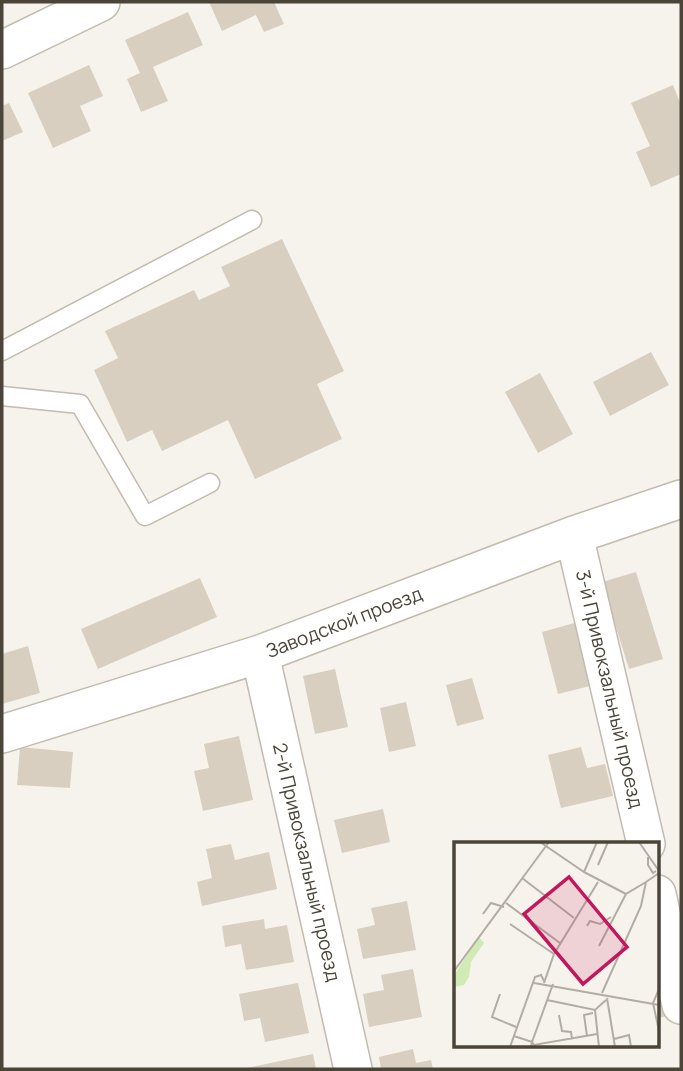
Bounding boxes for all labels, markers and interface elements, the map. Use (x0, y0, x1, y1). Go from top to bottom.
street label: 3-й Привокзальный проезд (570, 567, 650, 811)
street label: Заводской проезд (262, 580, 426, 664)
street label: 2-й Привокзальный проезд (267, 740, 347, 984)
inset map (454, 842, 658, 1046)

